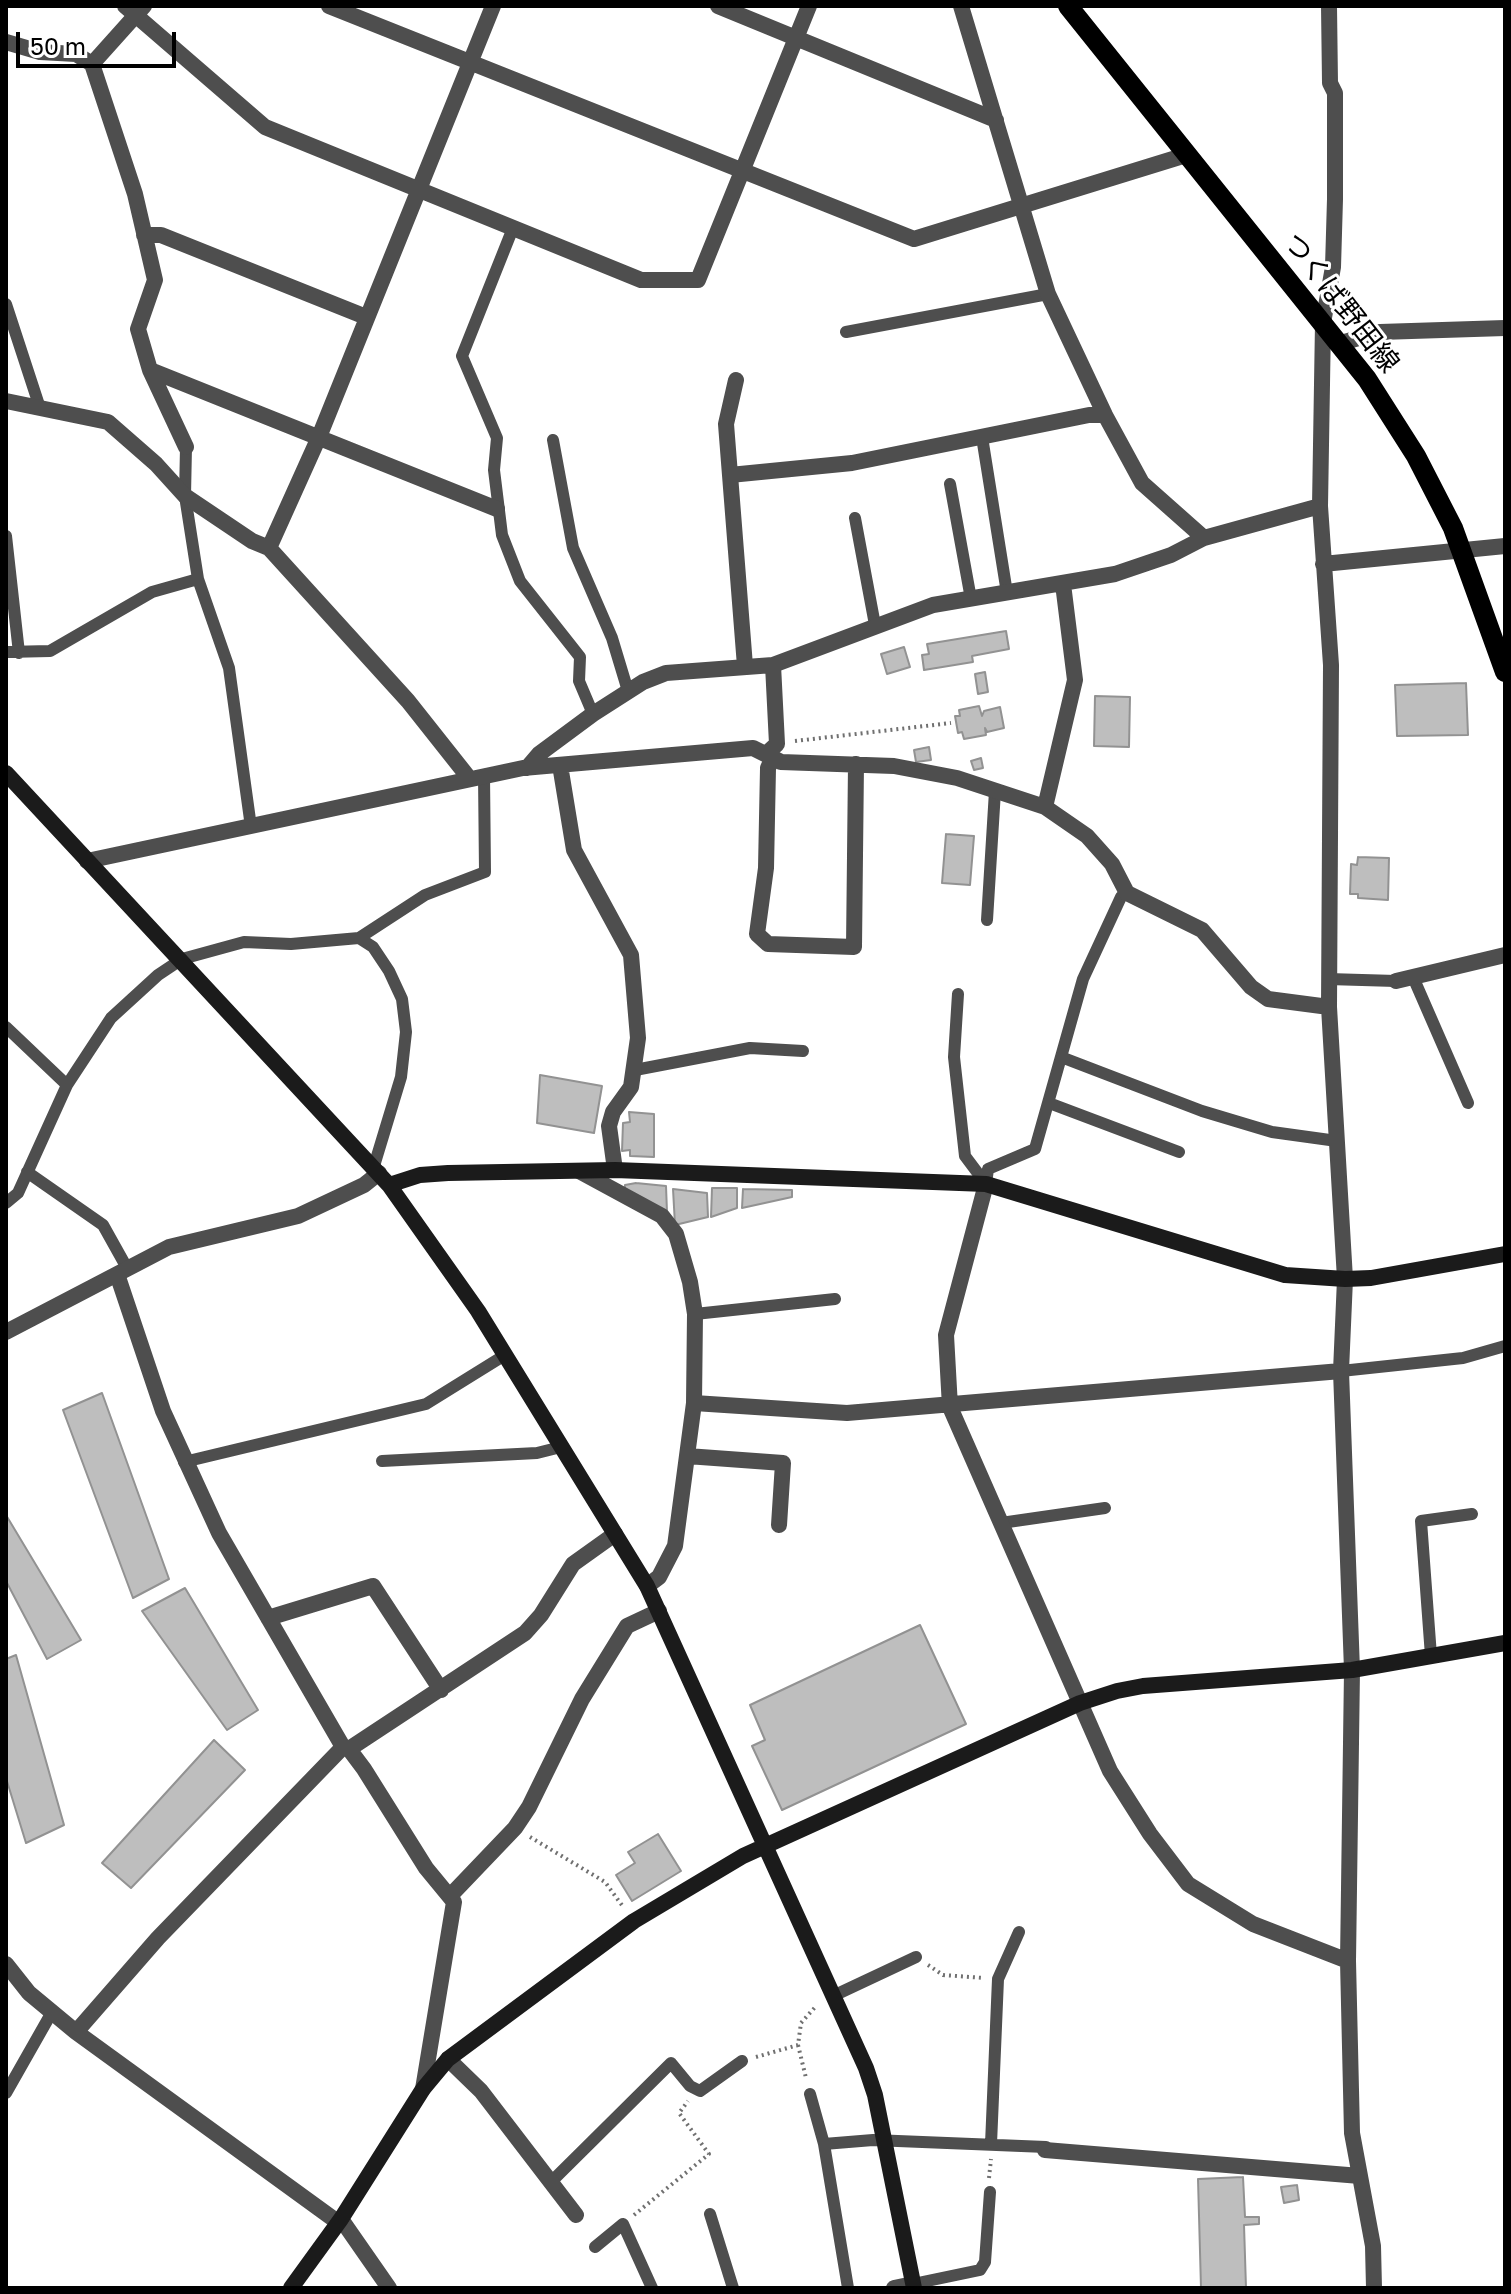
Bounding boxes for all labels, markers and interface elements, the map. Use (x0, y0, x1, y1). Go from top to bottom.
scale bar (20, 16, 180, 66)
text: 50 m (30, 31, 86, 60)
street label: つくば野田線 (1276, 226, 1406, 380)

